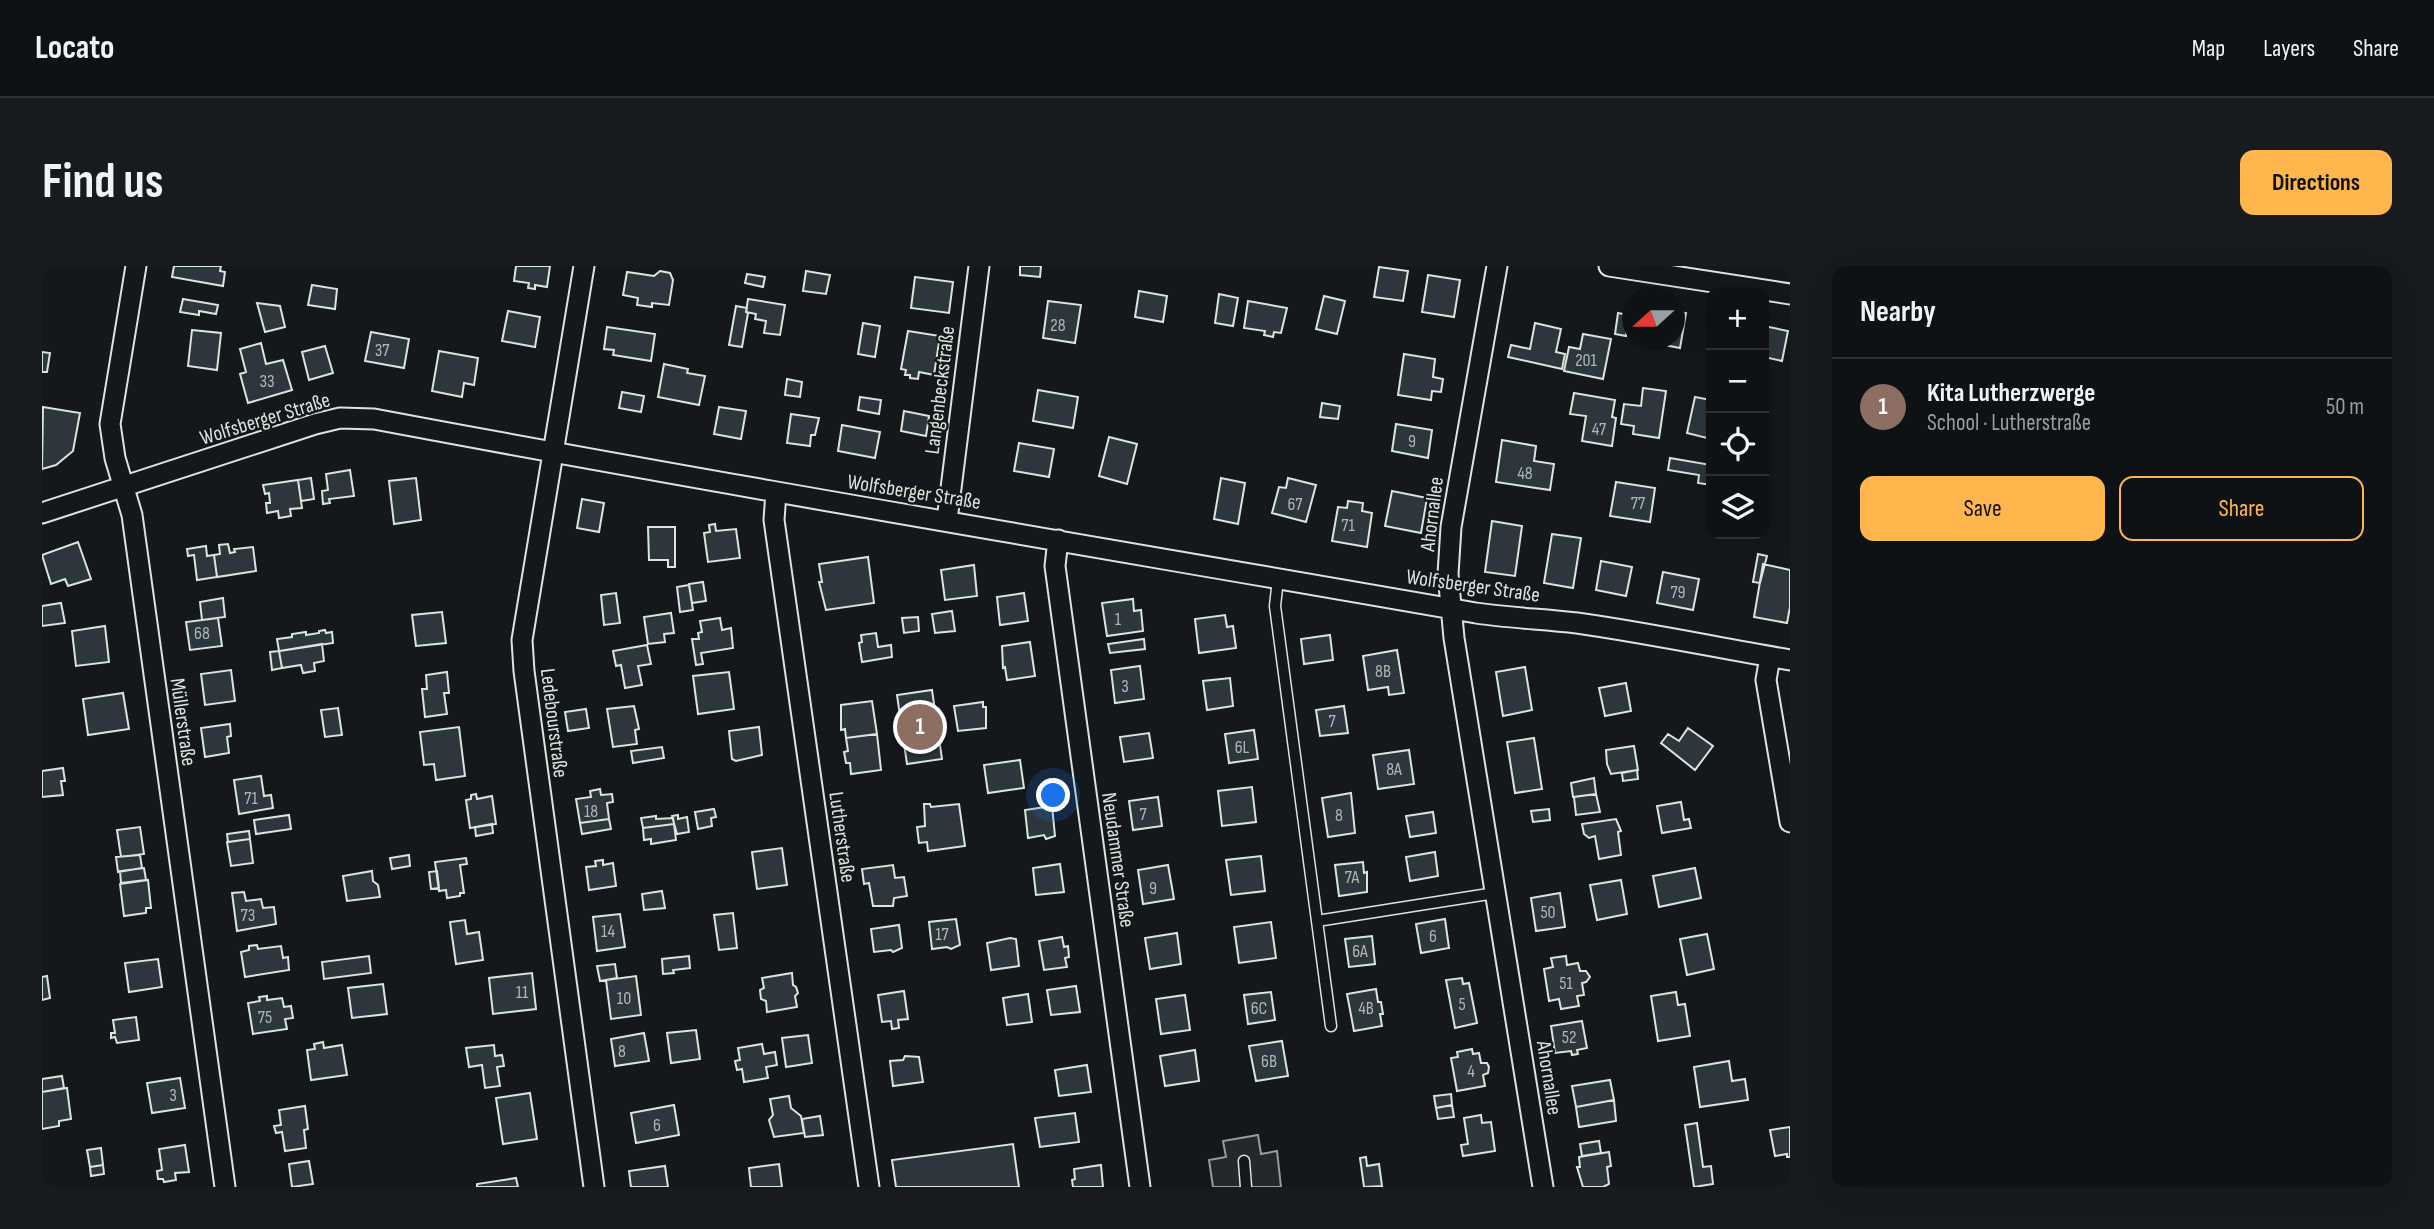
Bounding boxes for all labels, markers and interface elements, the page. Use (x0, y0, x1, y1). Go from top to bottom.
text: Locato (35, 28, 114, 68)
text: Map (2192, 34, 2225, 63)
text: Layers (2263, 34, 2315, 63)
text: Share (2353, 34, 2399, 63)
button: Directions (2240, 150, 2392, 215)
text: Find us (42, 153, 164, 212)
north arrow (1622, 287, 1685, 350)
map controls (1706, 287, 1769, 539)
button: + (1706, 287, 1769, 350)
text: Nearby (1860, 294, 1936, 330)
house number: 28 (1050, 315, 1066, 336)
street label: Langenbeckstraße (920, 325, 960, 455)
house number: 37 (375, 340, 390, 361)
house number: 201 (1575, 350, 1598, 371)
button: − (1706, 350, 1769, 413)
house number: 33 (259, 371, 275, 392)
text: Kita Lutherzwerge (1927, 378, 2095, 409)
street label: Wolfsberger Straße (197, 387, 333, 451)
text: 1 (1878, 393, 1888, 421)
text: 50 m (2326, 393, 2364, 421)
text: School · Lutherstraße (1927, 409, 2091, 437)
button: locate (1706, 413, 1769, 476)
house number: 47 (1592, 419, 1607, 440)
house number: 9 (1408, 431, 1416, 452)
house number: 48 (1517, 463, 1533, 484)
street label: Wolfsberger Straße (846, 469, 982, 515)
street label: Ahornallee (1415, 475, 1449, 554)
button: layers (1706, 476, 1769, 539)
button: Save (1860, 476, 2105, 541)
button: Share (2119, 476, 2364, 541)
house number: 77 (1631, 493, 1646, 514)
house number: 67 (1287, 494, 1303, 515)
house number: 71 (1341, 515, 1355, 536)
street label: Wolfsberger Straße (1405, 564, 1541, 608)
house number: 79 (1670, 582, 1686, 603)
house number: 1 (1115, 609, 1122, 630)
house number: 68 (194, 623, 210, 644)
house number: 8B (1375, 661, 1391, 682)
street label: Ledebourstraße (535, 667, 573, 779)
house number: 3 (1121, 676, 1129, 697)
street label: Müllerstraße (164, 677, 202, 767)
pin: 1 (897, 701, 943, 753)
house number: 7 (1328, 711, 1336, 732)
house number: 6L (1235, 737, 1250, 758)
house number: 8A (1386, 759, 1402, 780)
your location (1036, 778, 1070, 812)
house number: 71 (244, 788, 258, 809)
street label: Lutherstraße (823, 790, 861, 884)
street label: Neudammer Straße (1096, 791, 1140, 929)
house number: 18 (584, 801, 598, 822)
house number: 7 (1139, 804, 1147, 825)
house number: 8 (1335, 805, 1343, 826)
house number: 7A (1345, 867, 1360, 888)
house number: 9 (1149, 878, 1157, 899)
house number: 50 (1540, 902, 1556, 923)
house number: 73 (241, 905, 255, 926)
house number: 14 (601, 921, 615, 942)
house number: 17 (935, 924, 950, 945)
house number: 6 (1429, 926, 1437, 947)
house number: 6A (1352, 941, 1368, 962)
house number: 51 (1559, 973, 1573, 994)
house number: 11 (516, 982, 529, 1003)
house number: 10 (617, 988, 631, 1009)
house number: 5 (1458, 994, 1466, 1015)
house number: 6C (1251, 998, 1267, 1019)
house number: 4B (1358, 998, 1374, 1019)
house number: 75 (258, 1007, 272, 1028)
house number: 52 (1562, 1027, 1576, 1048)
street label: Ahornallee (1531, 1038, 1567, 1117)
house number: 8 (618, 1041, 626, 1062)
house number: 6B (1261, 1051, 1277, 1072)
house number: 4 (1467, 1061, 1475, 1082)
house number: 3 (169, 1085, 177, 1106)
house number: 6 (653, 1115, 661, 1136)

